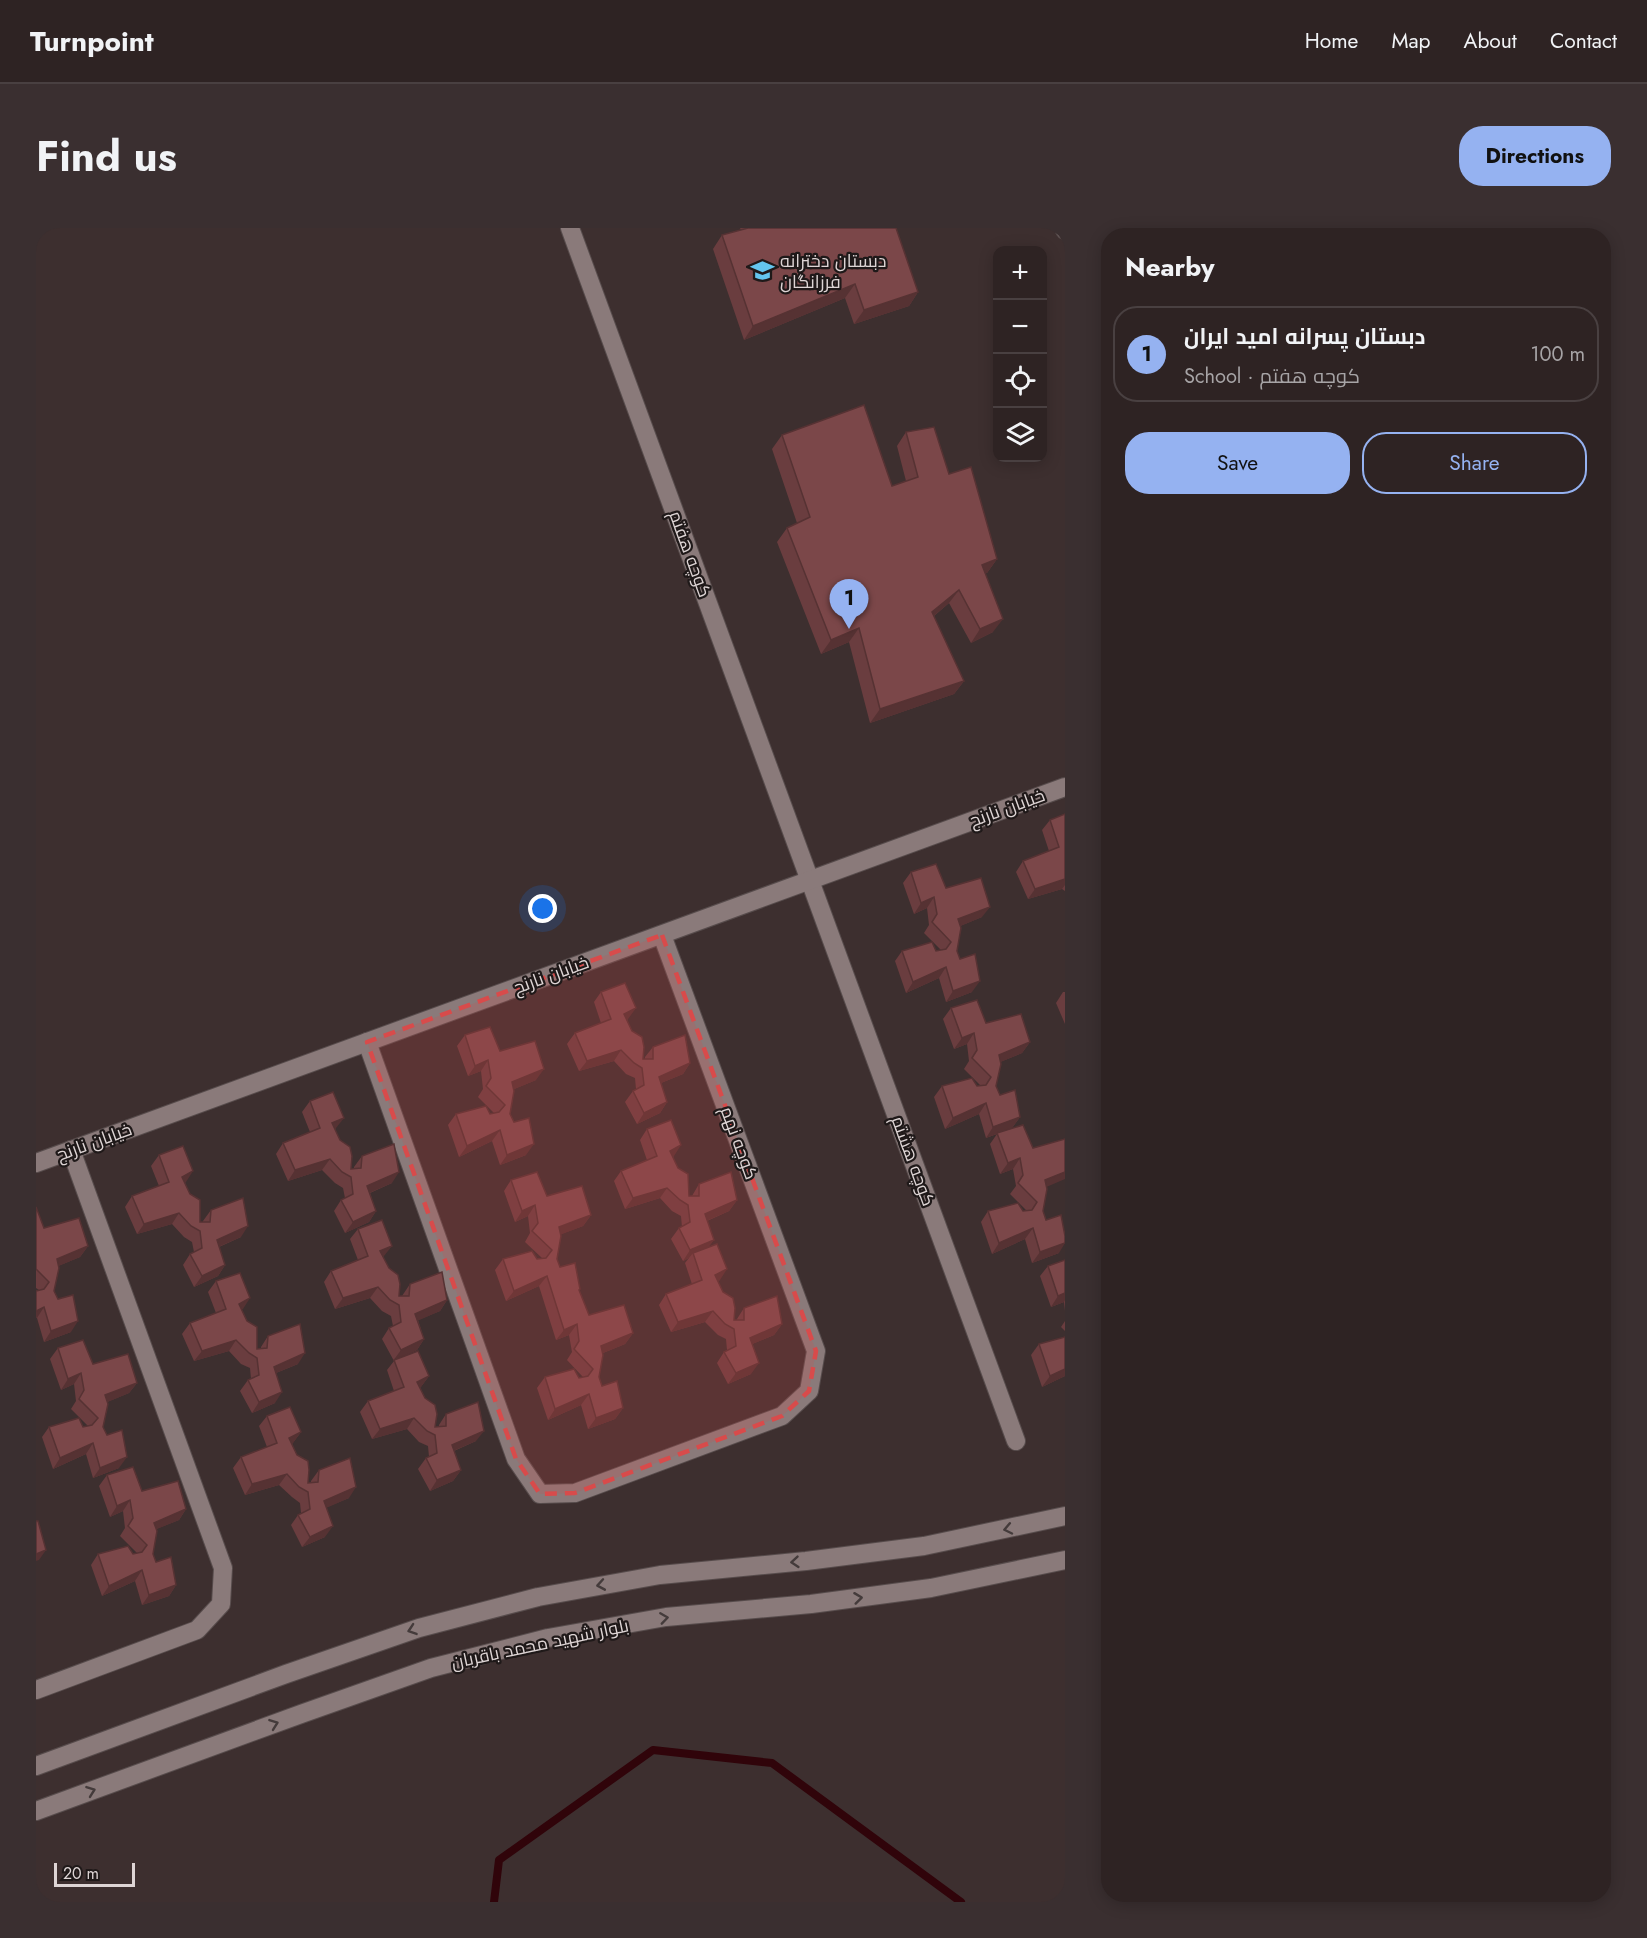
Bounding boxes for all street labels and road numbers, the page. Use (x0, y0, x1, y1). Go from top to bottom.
street label: کوچه هفتم (662, 507, 718, 601)
street label: خیابان نارنج (965, 782, 1049, 834)
street label: خیابان نارنج (509, 949, 593, 1001)
street label: کوچه نهم (714, 1103, 764, 1183)
street label: کوچه هشتم (885, 1112, 941, 1210)
street label: خیابان نارنج (52, 1116, 136, 1168)
street label: بلوار شهید محمد باقربان (449, 1612, 631, 1676)

